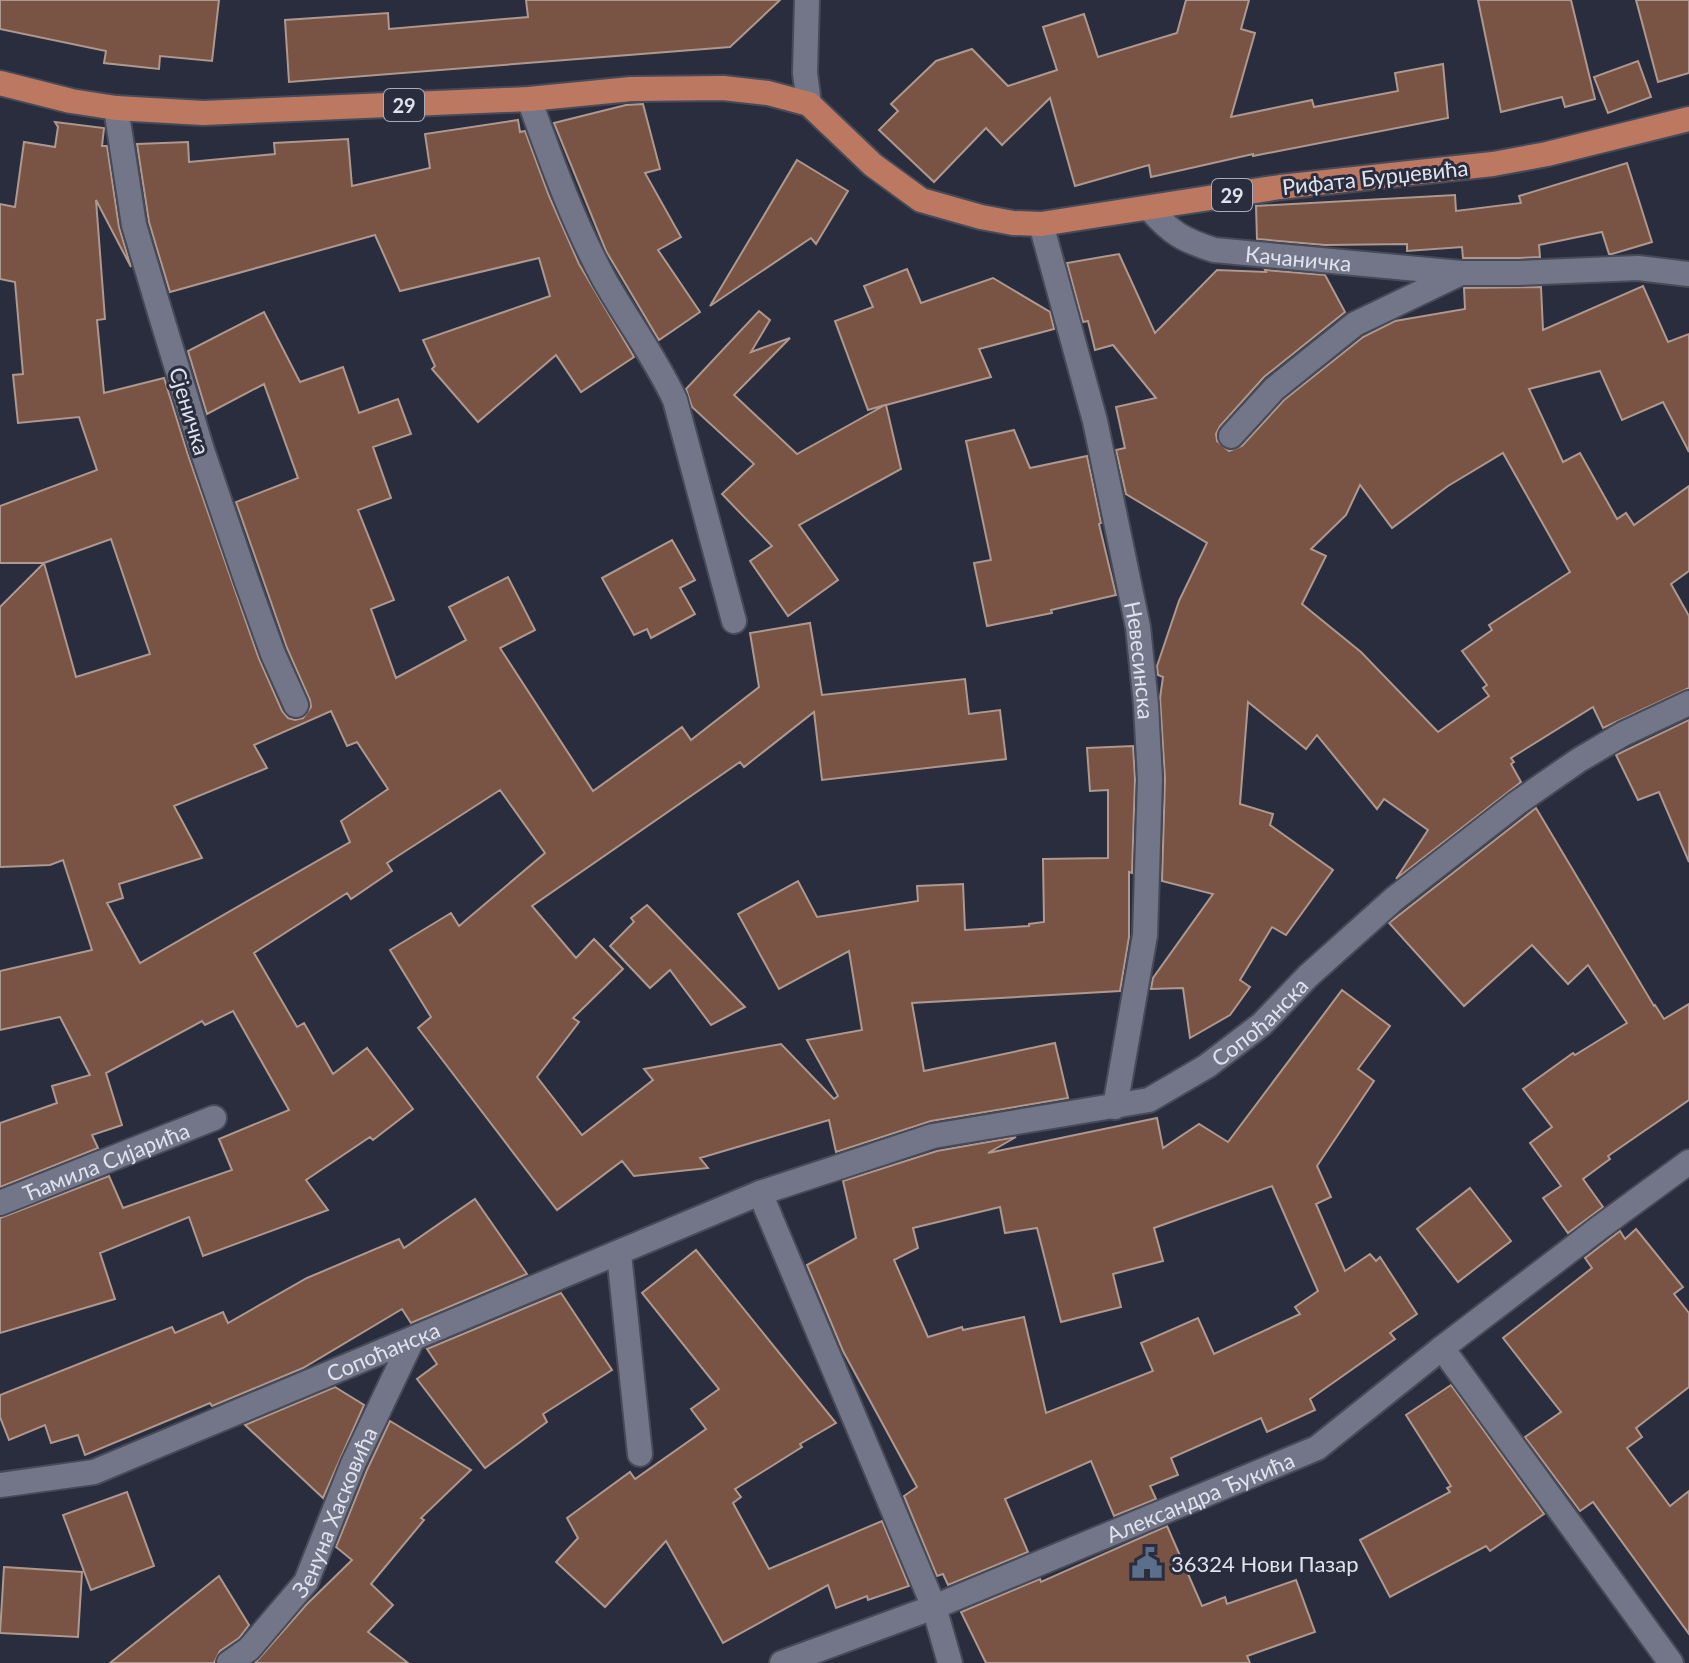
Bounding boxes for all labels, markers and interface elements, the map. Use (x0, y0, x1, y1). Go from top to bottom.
road number: 29 (384, 89, 424, 121)
street label: Рифата Бурџевића (1281, 154, 1469, 200)
road number: 29 (1212, 179, 1252, 211)
street label: Качаничка (1244, 239, 1353, 276)
street label: Сјеничка (164, 364, 216, 458)
street label: Невесинска (1119, 599, 1160, 720)
street label: Сопоћанска (1206, 972, 1313, 1072)
street label: Ћамила Сијарића (19, 1116, 193, 1206)
street label: Сопоћанска (322, 1315, 443, 1387)
street label: Зенуна Хасковића (286, 1422, 382, 1603)
street label: Александра Ђукића (1102, 1446, 1298, 1548)
public building icon: 36324 Нови Пазар (1130, 1546, 1164, 1580)
place label: 36324 Нови Пазар (1171, 1550, 1359, 1577)

